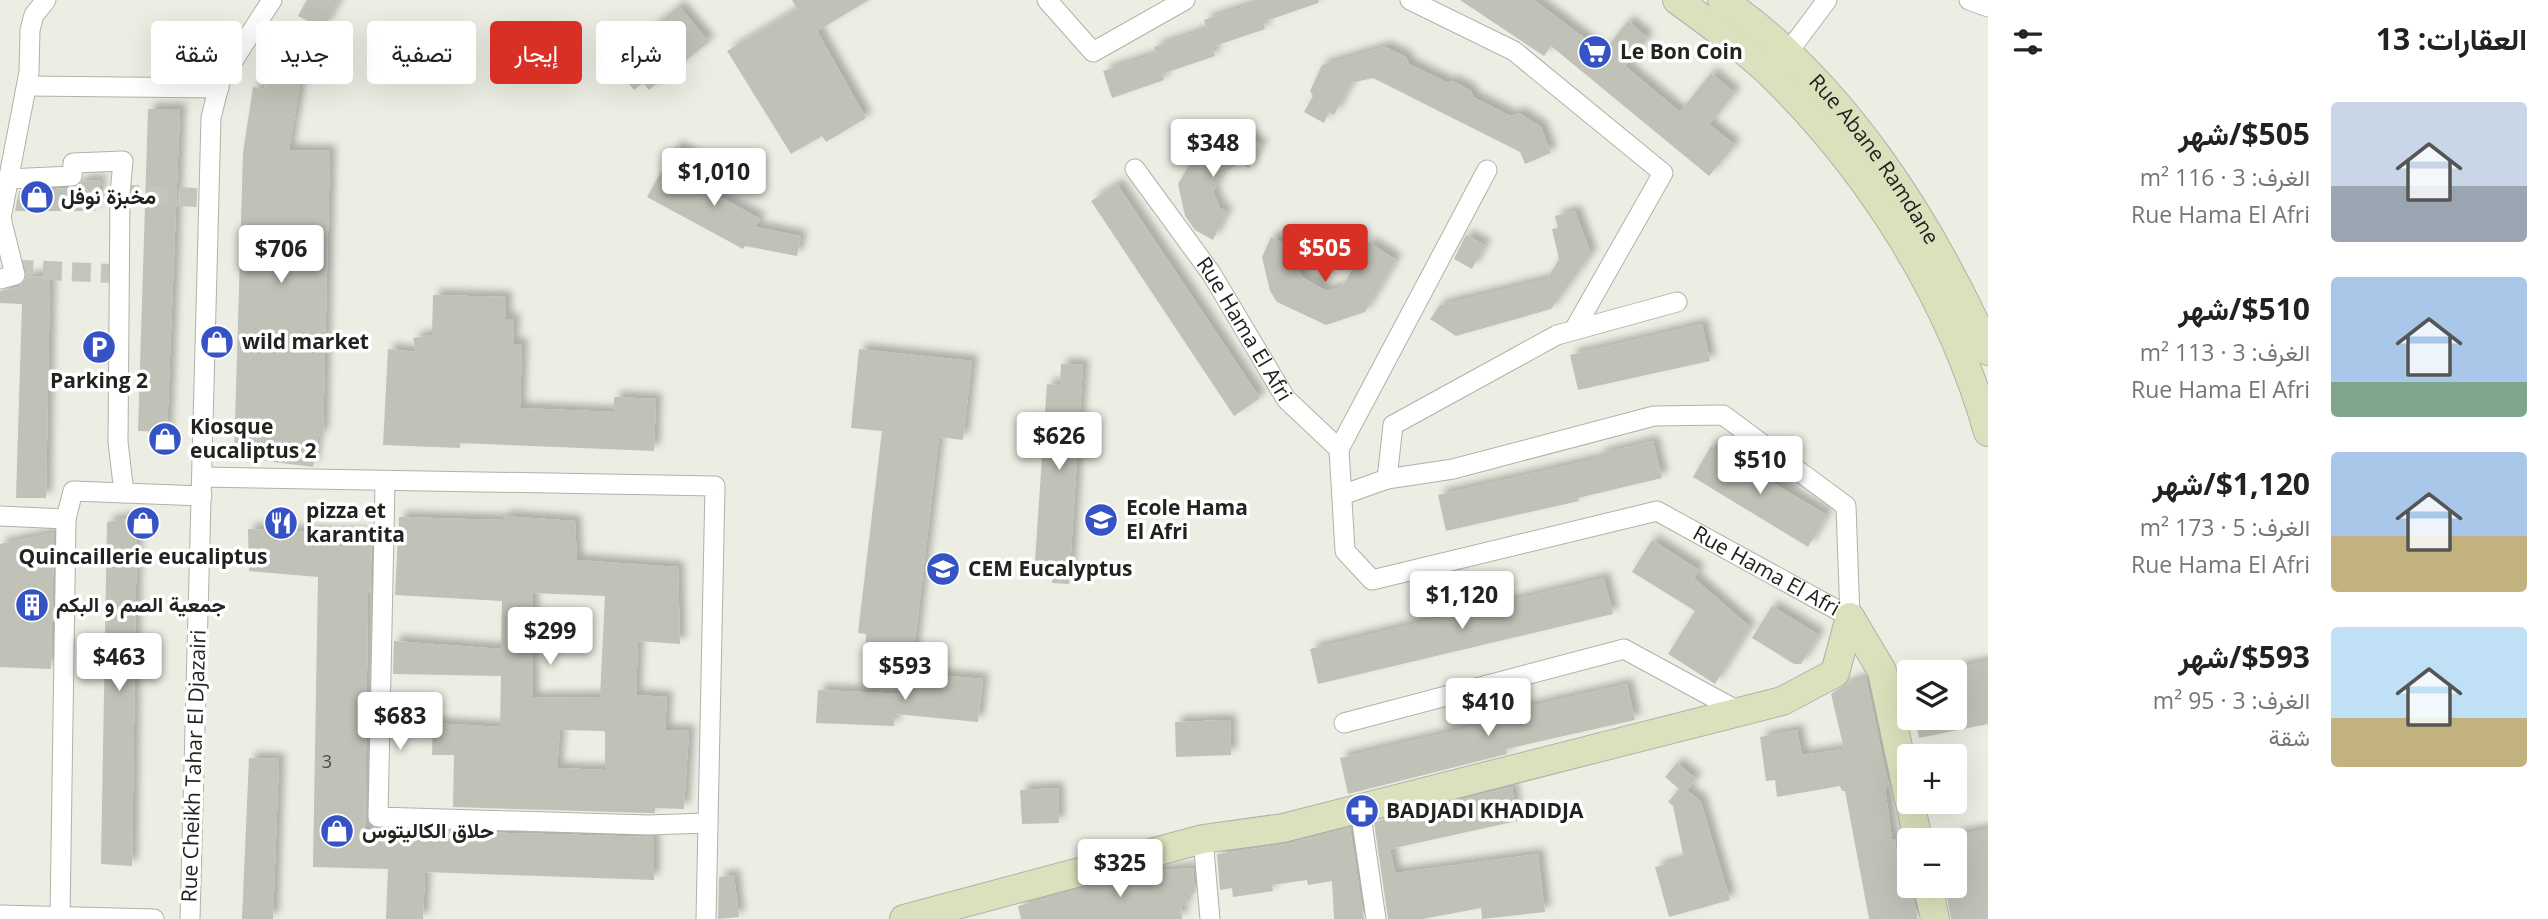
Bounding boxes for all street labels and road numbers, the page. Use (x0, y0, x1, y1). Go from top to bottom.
street label: Rue Abane Ramdane (1803, 68, 1946, 249)
street label: Rue Hama El Afri (1191, 251, 1299, 406)
street label: Rue Hama El Afri (1688, 518, 1845, 622)
street label: Rue Cheikh Tahar El Djazairi (174, 629, 212, 903)

